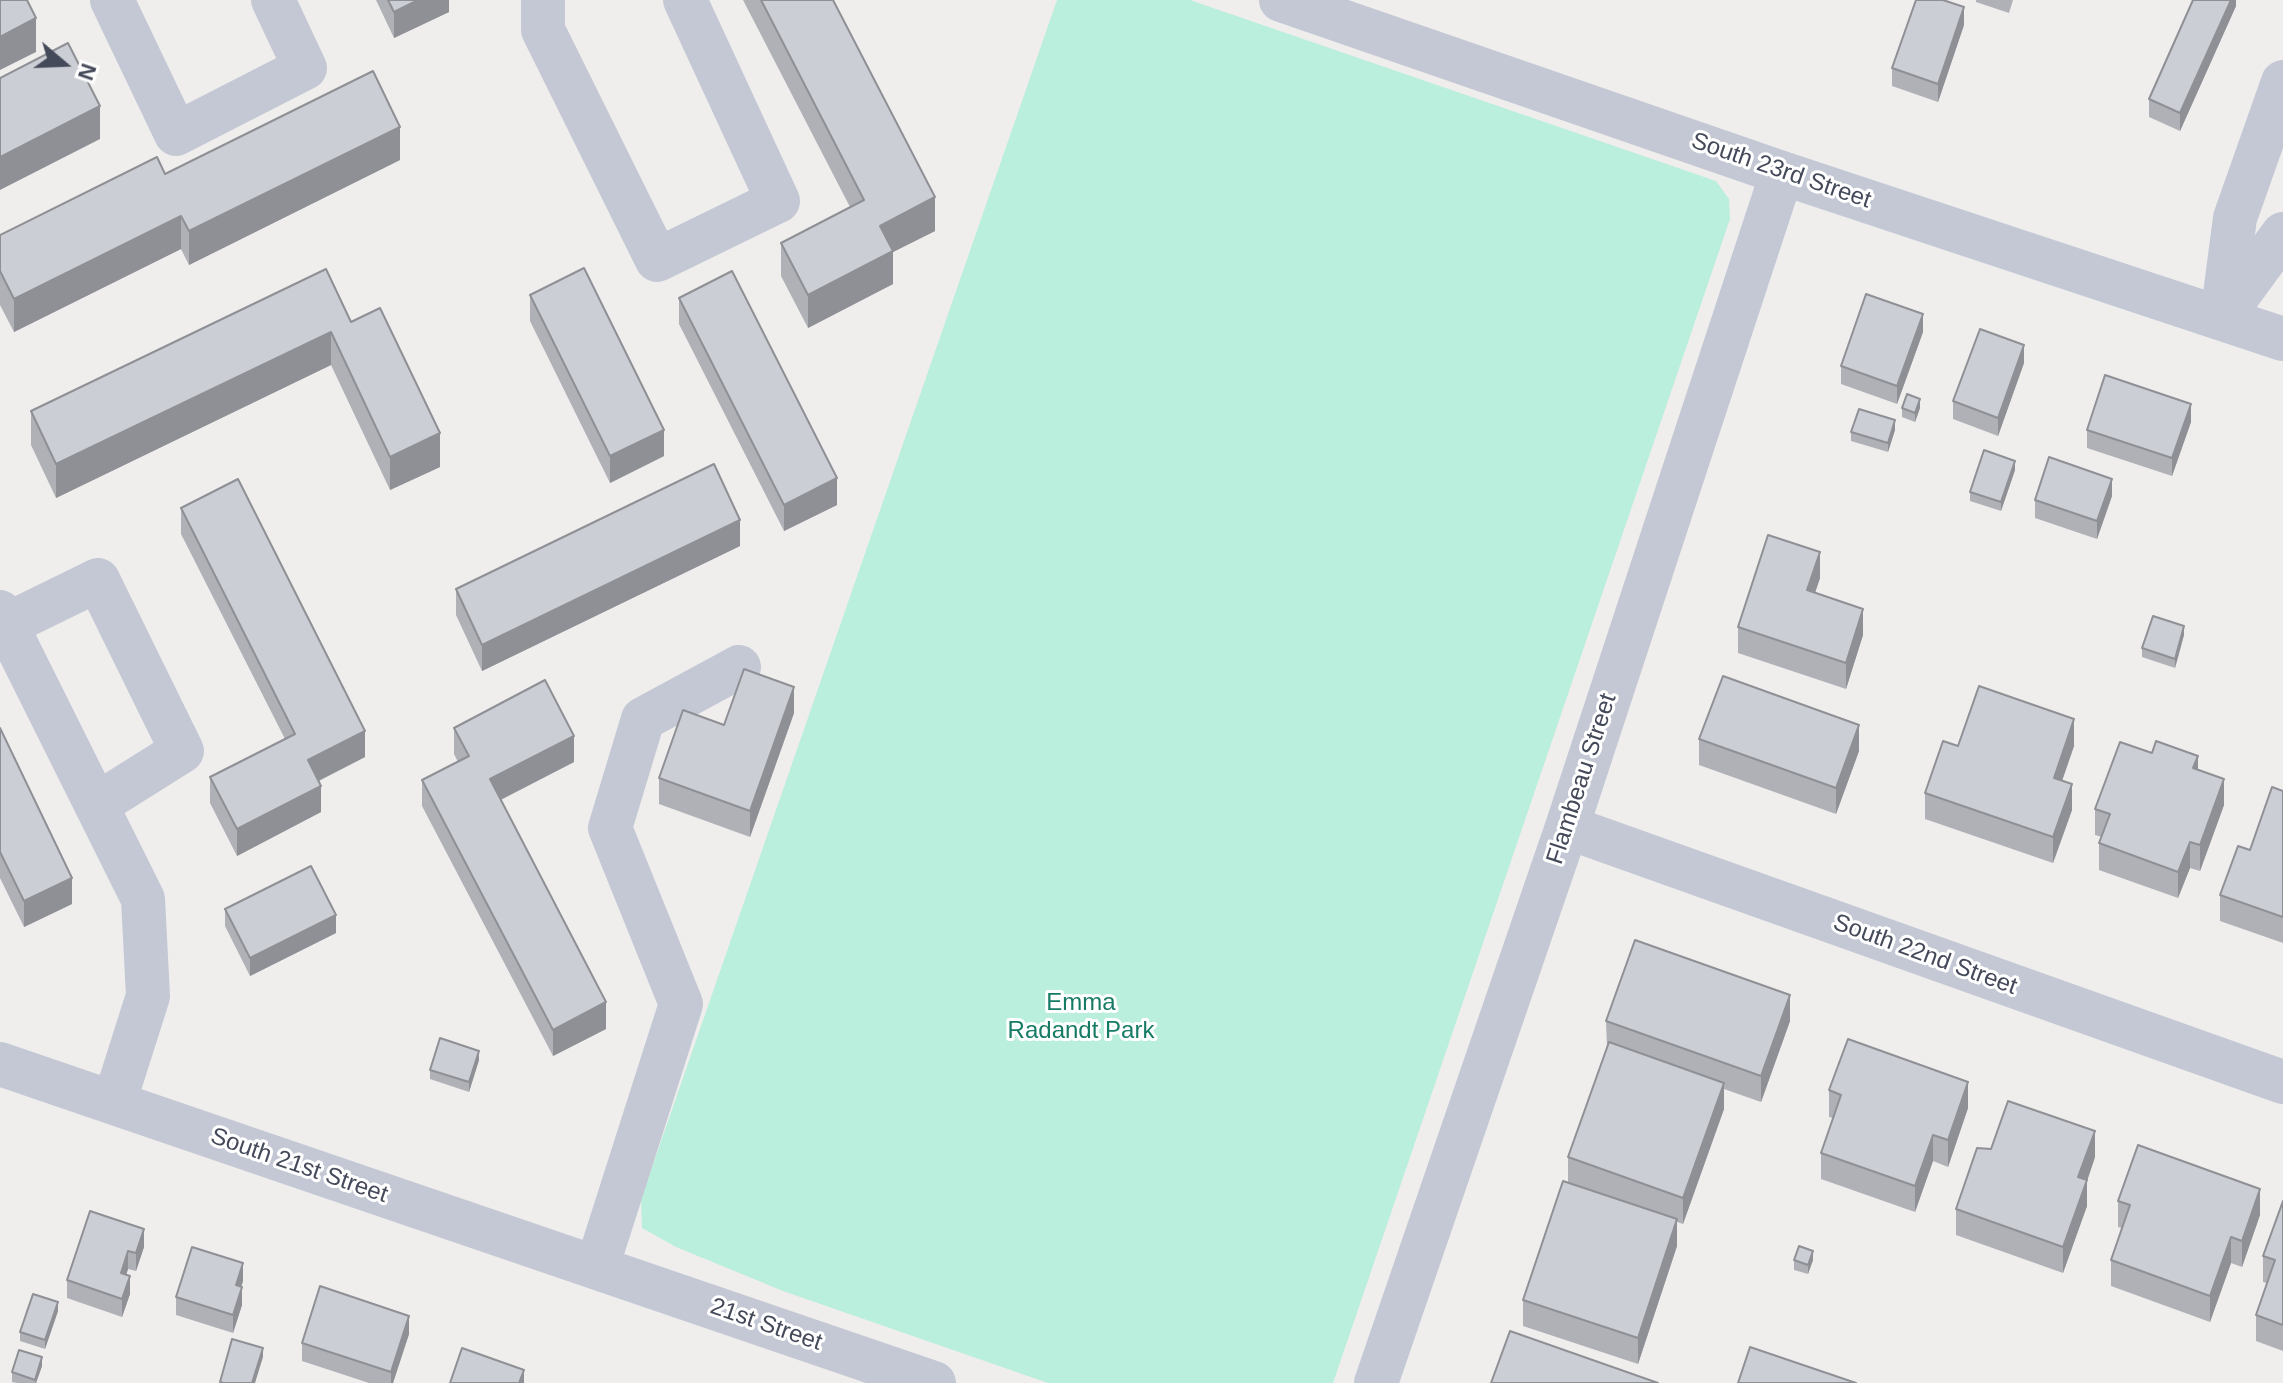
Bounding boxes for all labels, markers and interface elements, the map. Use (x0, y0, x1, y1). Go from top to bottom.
north arrow (24, 24, 104, 104)
text: N (73, 60, 102, 84)
street label: South 23rd Street (1687, 127, 1875, 215)
street label: Flambeau Street (1541, 690, 1623, 868)
street label: South 22nd Street (1829, 908, 2021, 1002)
park label: Emma Radandt Park (1008, 989, 1154, 1045)
street label: South 21st Street (207, 1122, 391, 1210)
street label: 21st Street (706, 1292, 826, 1358)

